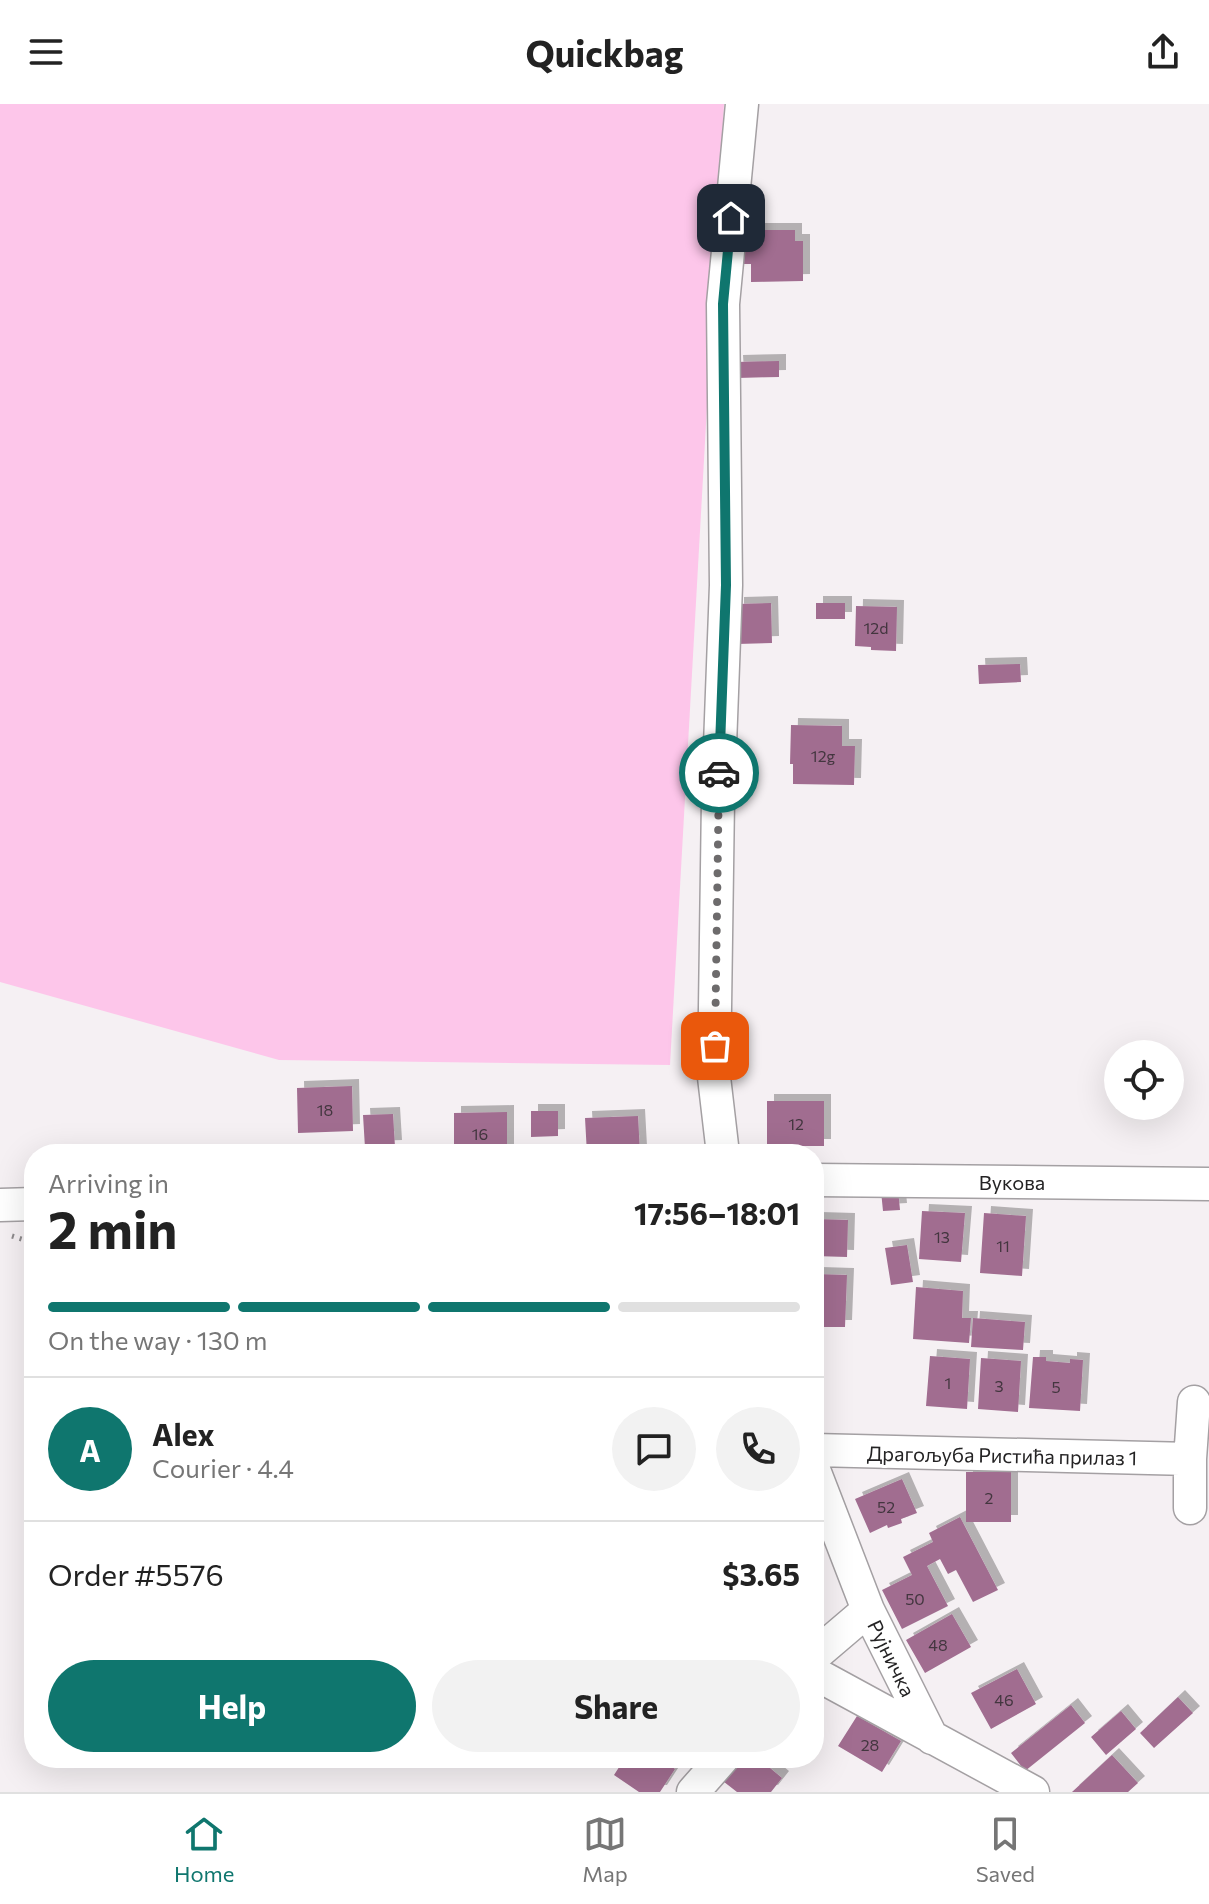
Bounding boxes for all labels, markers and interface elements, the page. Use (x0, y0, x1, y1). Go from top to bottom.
icon: menu (24, 30, 68, 74)
text: Quickbag (525, 30, 684, 74)
icon: share (1141, 30, 1185, 74)
pin (697, 184, 765, 252)
icon: home (709, 196, 753, 240)
house number: 12d (864, 618, 888, 637)
courier (679, 733, 759, 813)
house number: 12g (811, 746, 836, 765)
icon: car (697, 751, 741, 795)
pin (681, 1012, 749, 1080)
icon: bag (693, 1024, 737, 1068)
map controls (1104, 1040, 1184, 1120)
button: locate (1104, 1040, 1184, 1120)
house number: 18 (317, 1100, 333, 1119)
house number: 12 (788, 1114, 804, 1133)
house number: 16 (472, 1124, 488, 1143)
text: Arriving in (48, 1167, 169, 1198)
street label: Вукова (979, 1170, 1045, 1194)
text: 17:56–18:01 (634, 1194, 800, 1231)
text: 2 min (48, 1196, 177, 1260)
house number: 13 (934, 1227, 950, 1246)
house number: 11 (996, 1236, 1010, 1255)
text: On the way · 130 m (48, 1324, 267, 1355)
house number: 1 (945, 1373, 951, 1392)
house number: 3 (994, 1376, 1004, 1395)
house number: 5 (1051, 1377, 1061, 1396)
button: chat (612, 1407, 696, 1491)
button: phone (716, 1407, 800, 1491)
text: Alex (152, 1415, 215, 1452)
text: A (79, 1431, 101, 1468)
street label: Драгољуба Ристића прилаз 1 (867, 1441, 1137, 1469)
text: Courier · 4.4 (152, 1452, 294, 1483)
house number: 2 (985, 1488, 994, 1507)
house number: 52 (877, 1497, 895, 1516)
text: Order #5576 (48, 1555, 224, 1592)
text: $3.65 (722, 1555, 800, 1592)
house number: 50 (905, 1589, 925, 1608)
street label: Рујничка (863, 1616, 921, 1700)
house number: 48 (928, 1635, 948, 1654)
button: Help (48, 1660, 416, 1752)
button: Share (432, 1660, 800, 1752)
house number: 46 (994, 1690, 1014, 1709)
house number: 28 (861, 1735, 879, 1754)
tab: Home (174, 1812, 234, 1887)
tab: Map (582, 1812, 628, 1887)
tab: Saved (976, 1812, 1035, 1887)

